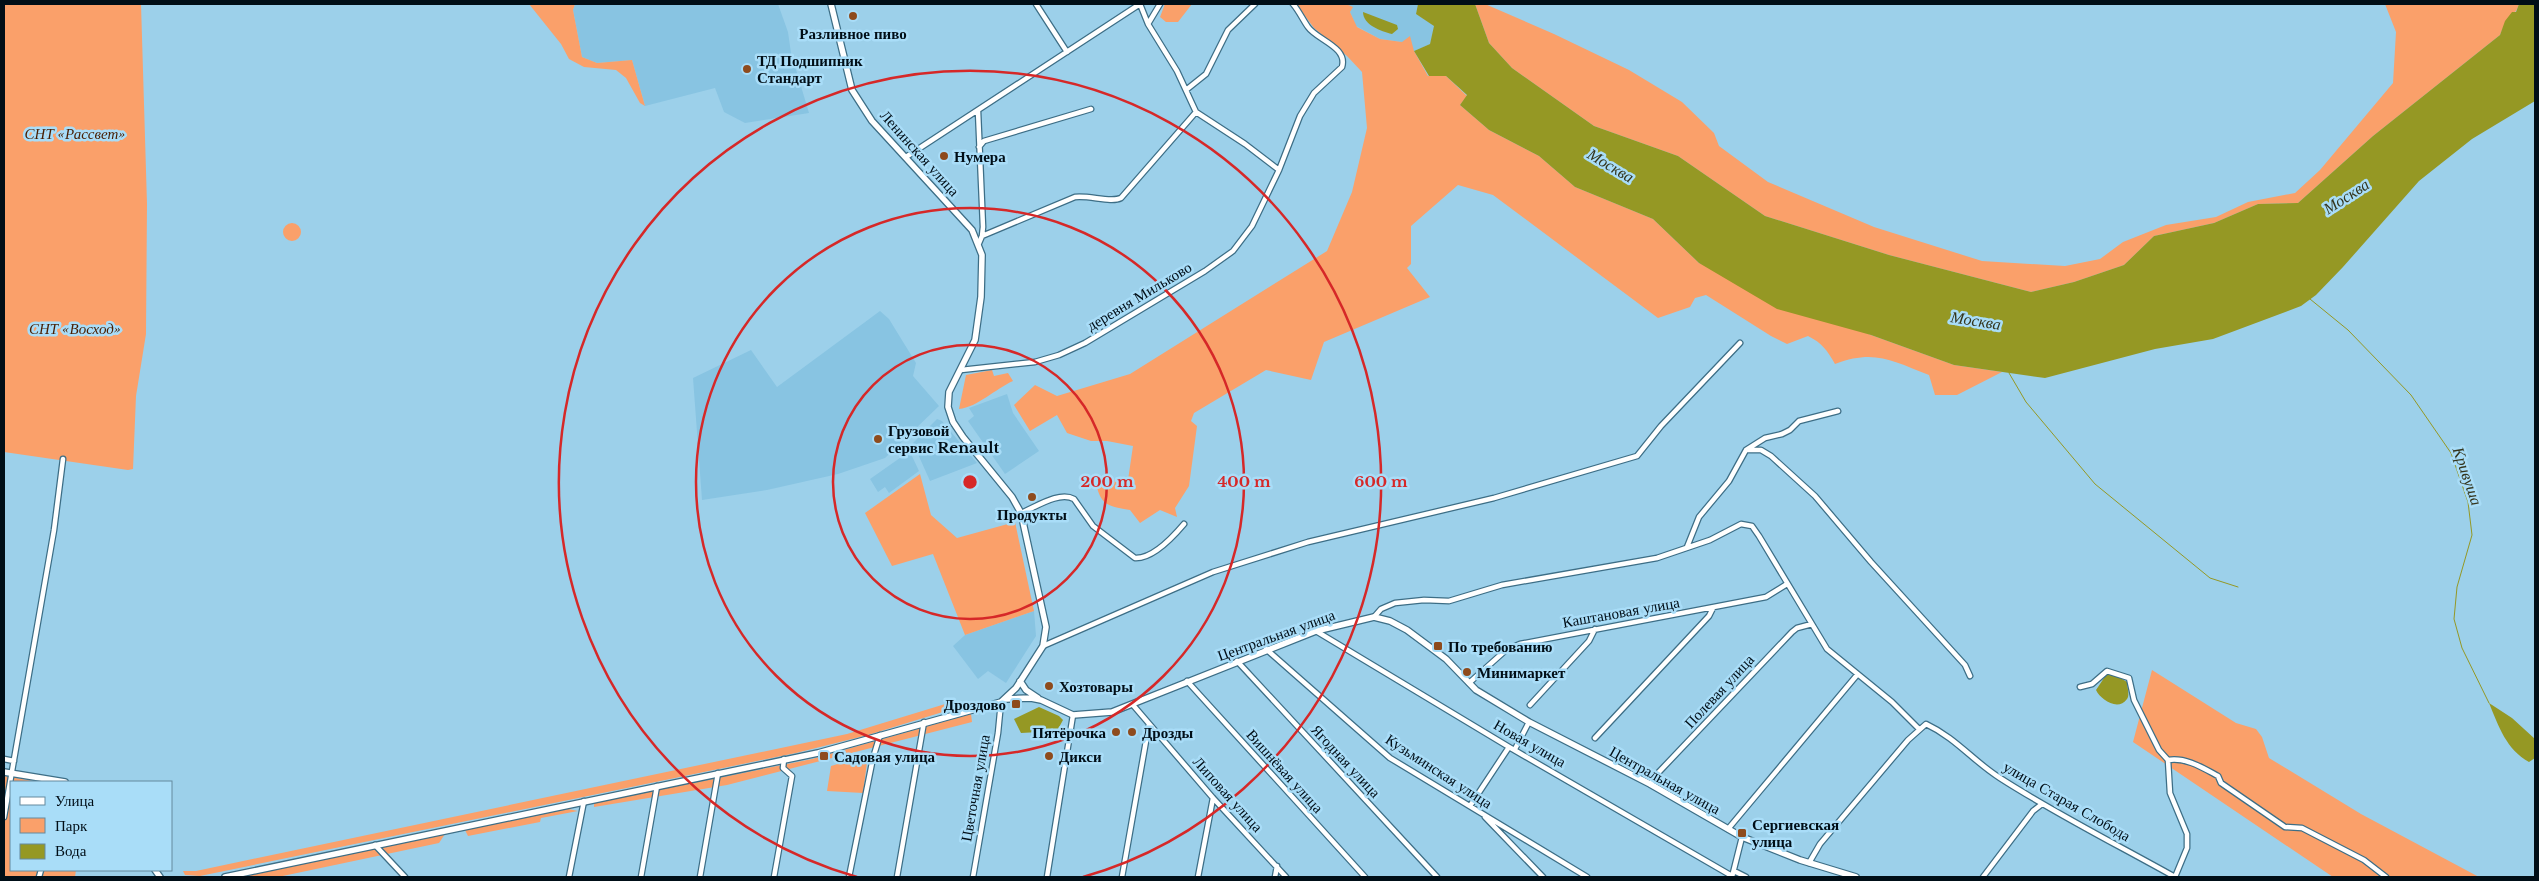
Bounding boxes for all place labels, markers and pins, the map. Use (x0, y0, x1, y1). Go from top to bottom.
marker: Разливное пиво (847, 10, 859, 22)
place label: Разливное пиво (799, 24, 907, 43)
place label: ТД Подшипник Стандарт (757, 51, 863, 87)
marker: ТД Подшипник Стандарт (741, 63, 753, 75)
place label: Нумера (954, 147, 1006, 166)
marker: Нумера (938, 150, 950, 162)
place label: Грузовой сервис Renault (888, 421, 1000, 457)
marker: Грузовой сервис Renault (872, 433, 884, 445)
centre of rings (961, 473, 979, 491)
marker: Продукты (1026, 491, 1038, 503)
place label: Продукты (997, 505, 1067, 524)
place label: По требованию (1448, 637, 1553, 656)
marker: По требованию (1432, 640, 1444, 652)
place label: Минимаркет (1477, 663, 1566, 682)
marker: Минимаркет (1461, 666, 1473, 678)
place label: Хозтовары (1059, 677, 1133, 696)
marker: Хозтовары (1043, 680, 1055, 692)
place label: Дроздово (944, 695, 1006, 714)
marker: Дроздово (1010, 698, 1022, 710)
place label: Пятёрочка (1032, 723, 1106, 742)
place label: Дрозды (1142, 723, 1194, 742)
marker: Пятёрочка (1110, 726, 1122, 738)
marker: Дрозды (1126, 726, 1138, 738)
place label: Садовая улица (834, 747, 936, 766)
place label: Дикси (1059, 747, 1102, 766)
marker: Садовая улица (818, 750, 830, 762)
marker: Дикси (1043, 750, 1055, 762)
place label: Сергиевская улица (1752, 815, 1839, 851)
marker: Сергиевская улица (1736, 827, 1748, 839)

